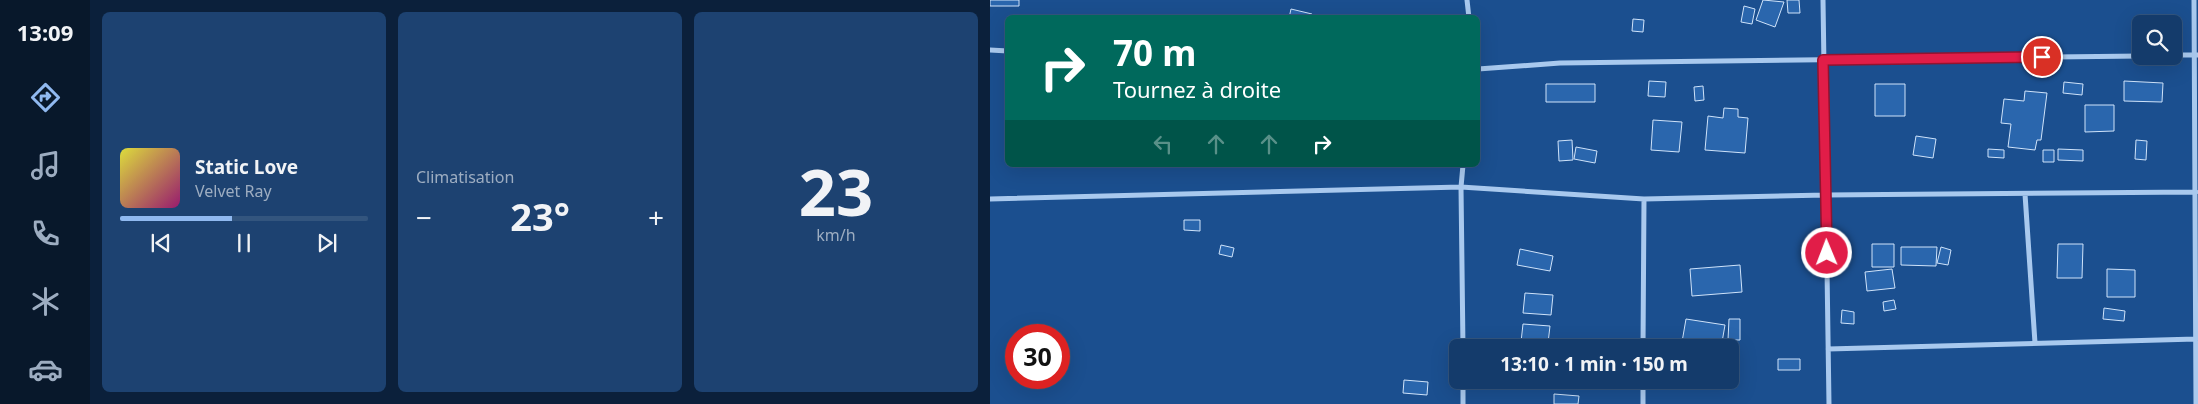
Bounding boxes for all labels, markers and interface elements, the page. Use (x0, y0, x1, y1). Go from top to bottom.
map controls (2132, 15, 2182, 65)
button: search (2132, 15, 2182, 65)
text: 13:09 (17, 17, 73, 47)
text: 70 m (1113, 29, 1196, 76)
icon: right (1030, 35, 1095, 100)
pin (2021, 36, 2063, 78)
icon: arrive (2028, 43, 2056, 71)
text: Tournez à droite (1113, 74, 1281, 104)
icon: directions (28, 80, 63, 115)
icon: left (1149, 130, 1177, 158)
icon: ahead (1202, 130, 1230, 158)
icon: ahead (1255, 130, 1283, 158)
icon: right (1308, 130, 1336, 158)
text: 23 (799, 147, 873, 235)
icon: music (28, 148, 63, 183)
text: Static Love (195, 154, 298, 180)
text: Climatisation (416, 166, 514, 188)
text: Velvet Ray (195, 180, 272, 202)
text: 23° (510, 190, 570, 242)
text: − (416, 198, 432, 236)
text: + (648, 198, 664, 236)
icon: phone (28, 216, 63, 251)
text: km/h (816, 224, 856, 246)
position arrow (1800, 226, 1852, 278)
icon: previous (147, 229, 175, 257)
icon: pause (230, 229, 258, 257)
icon: next (313, 229, 341, 257)
icon: climate (28, 284, 63, 319)
speed limit sign: 30 (1005, 324, 1070, 389)
text: 13:10 · 1 min · 150 m (1500, 351, 1688, 377)
icon: car (28, 352, 63, 387)

